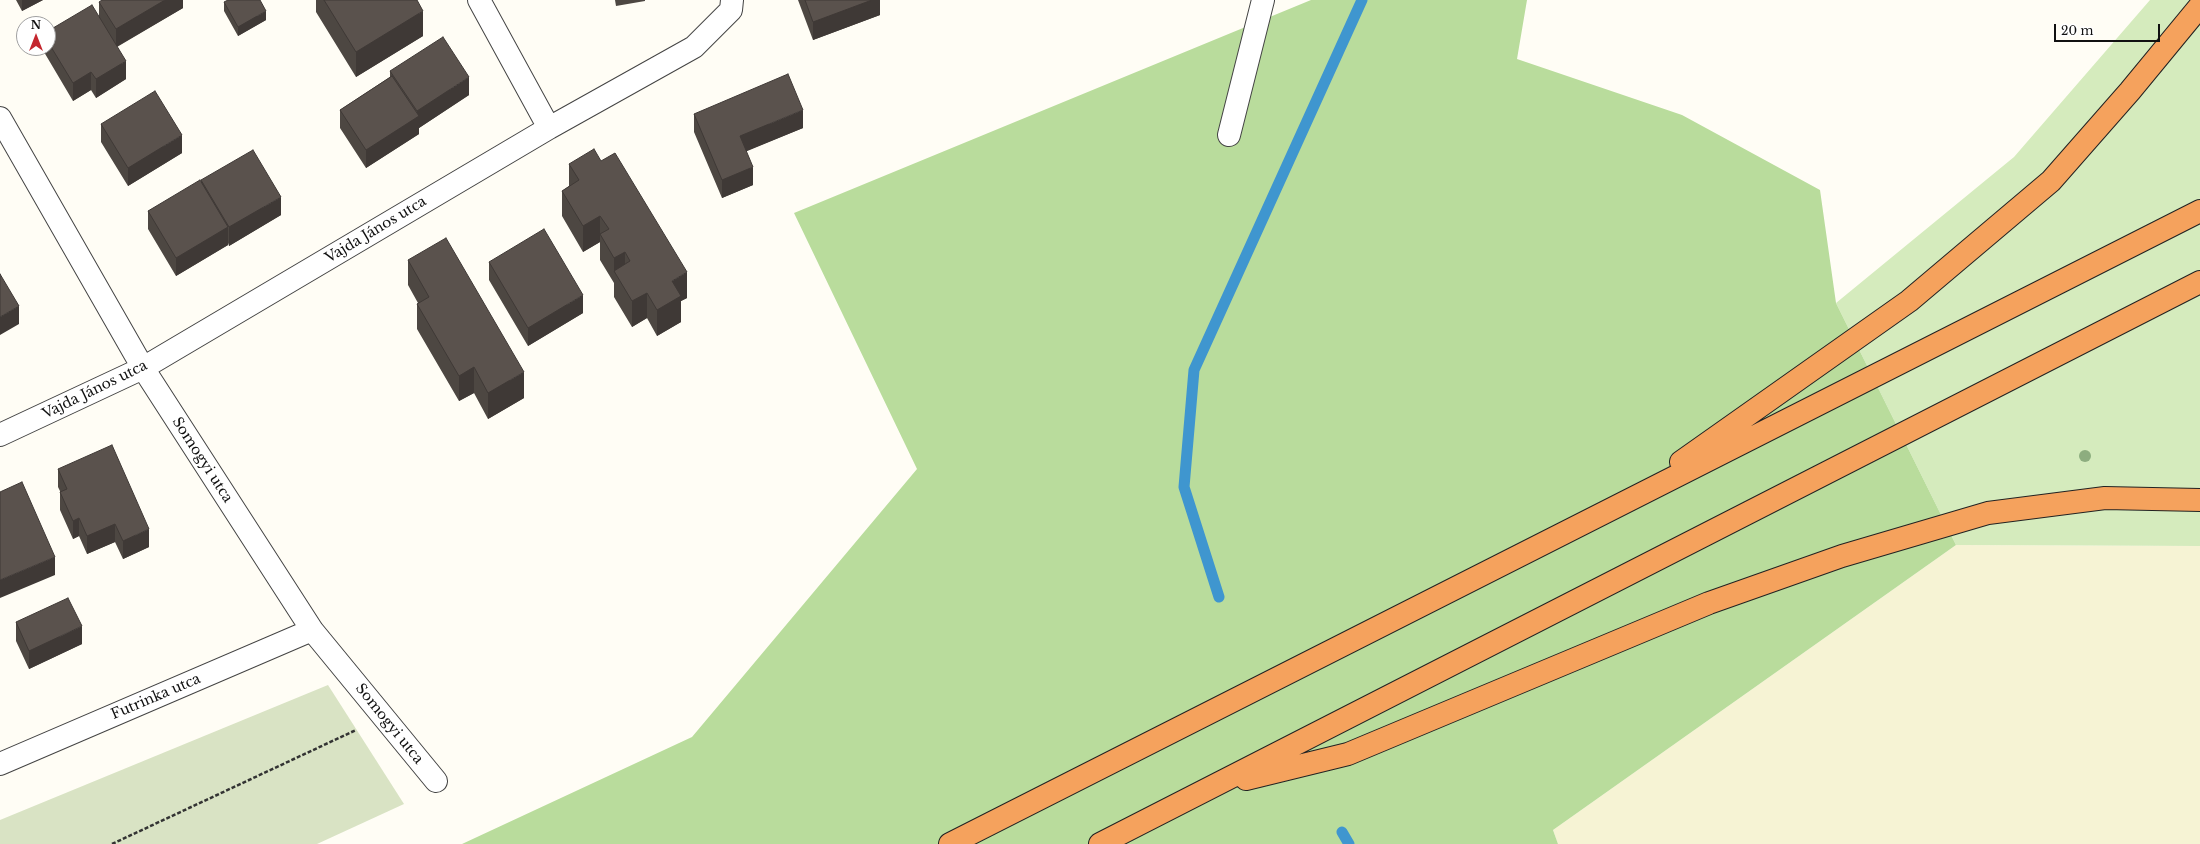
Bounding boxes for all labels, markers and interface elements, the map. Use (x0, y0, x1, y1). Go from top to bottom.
north arrow (16, 16, 56, 56)
scale bar (2056, 16, 2162, 42)
text: N (31, 18, 41, 32)
text: 20 m (2061, 23, 2093, 38)
street label: Vajda János utca (322, 193, 430, 267)
street label: Vajda János utca (40, 357, 150, 423)
street label: Somogyi utca (168, 414, 236, 506)
street label: Futrinka utca (109, 671, 203, 723)
street label: Somogyi utca (352, 680, 426, 768)

